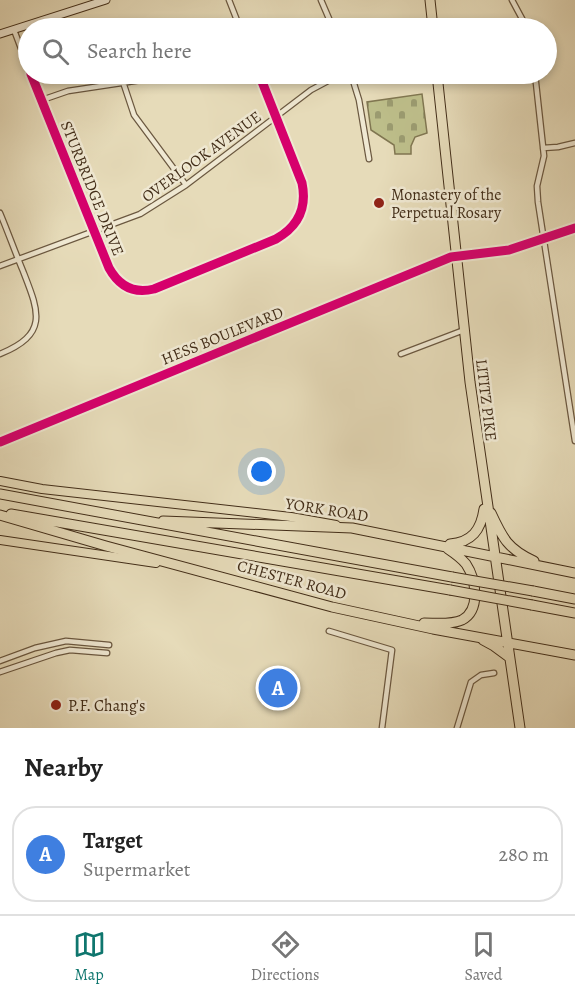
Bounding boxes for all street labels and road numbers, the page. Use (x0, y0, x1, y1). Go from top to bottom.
street label: OVERLOOK AVENUE (137, 106, 266, 208)
street label: STURBRIDGE DRIVE (55, 118, 129, 259)
street label: HESS BOULEVARD (158, 301, 287, 370)
street label: LITITZ PIKE (470, 358, 502, 442)
street label: YORK ROAD (283, 492, 370, 527)
street label: CHESTER ROAD (235, 555, 349, 605)

